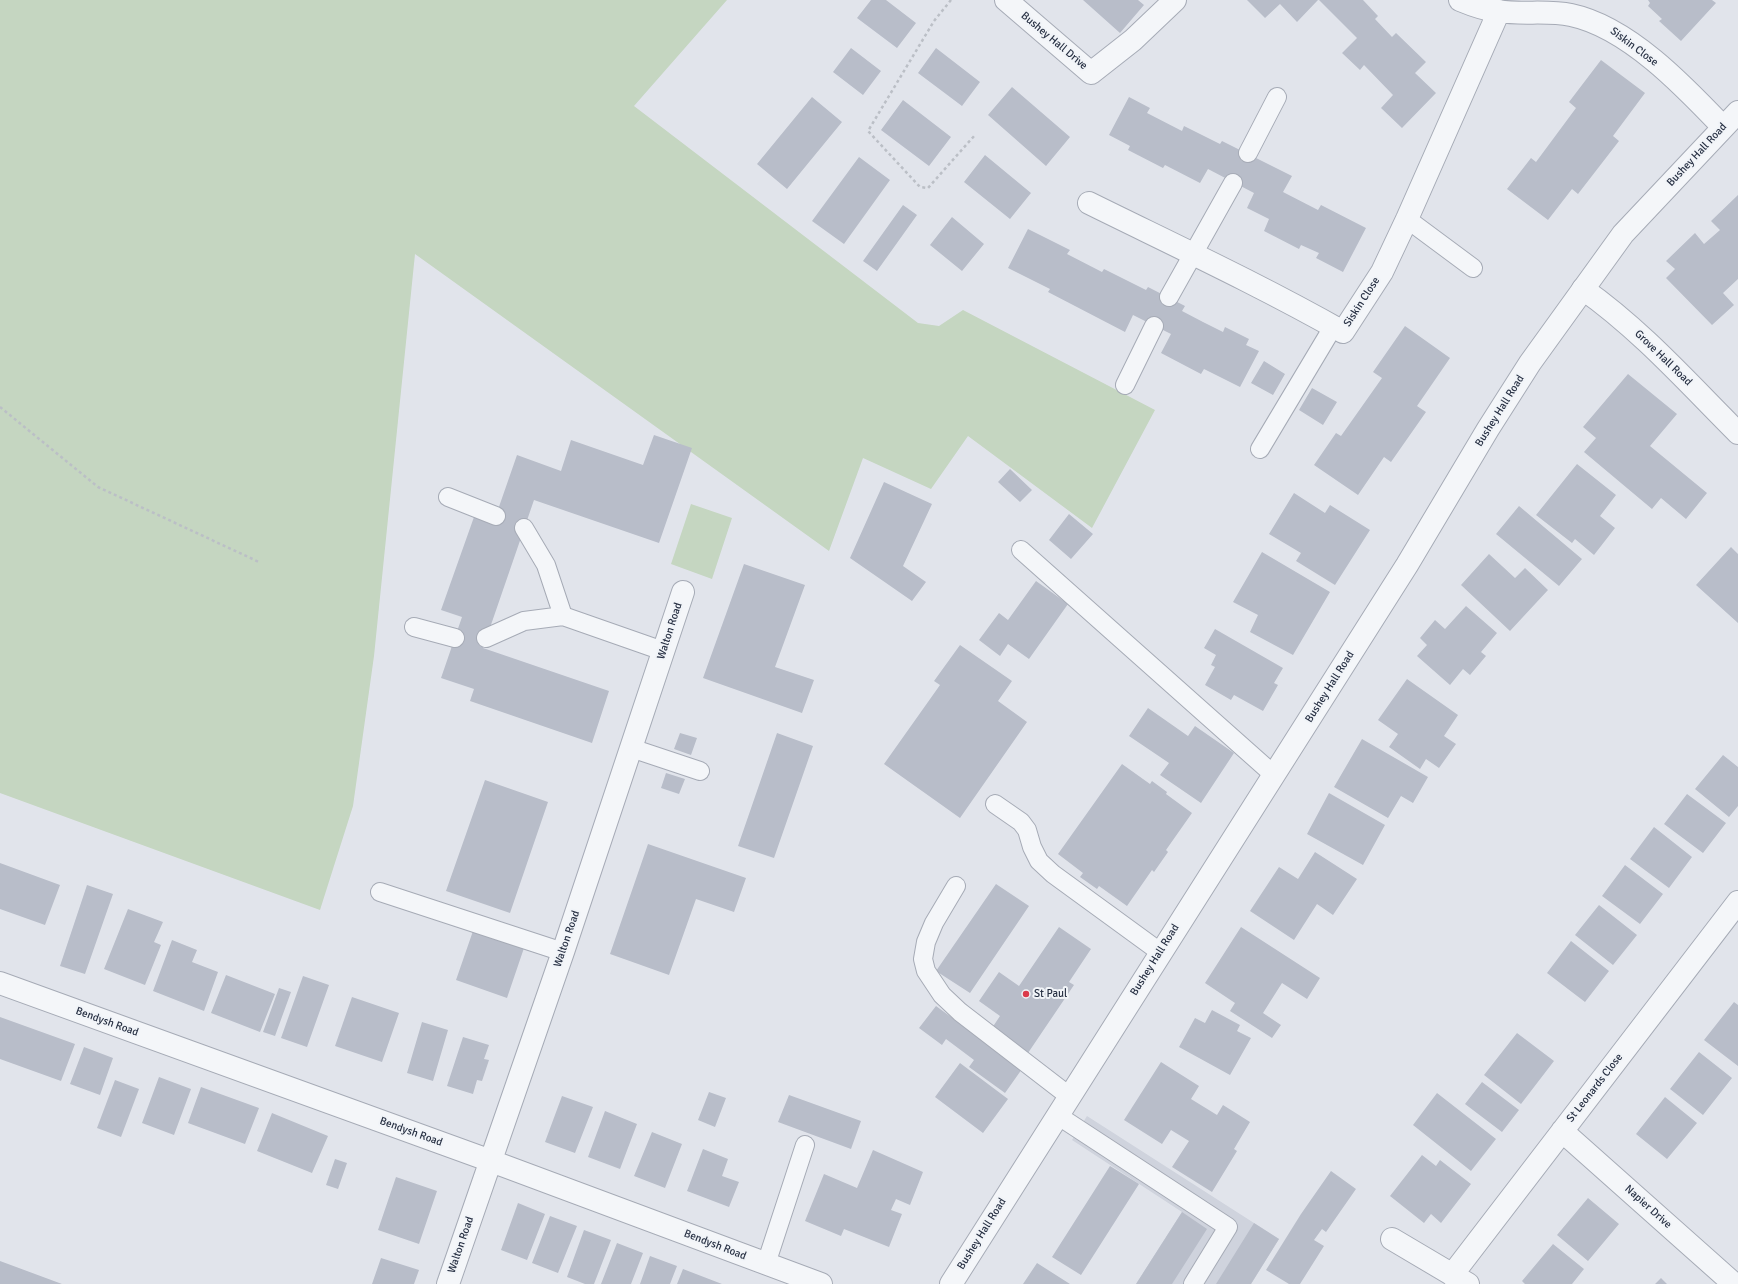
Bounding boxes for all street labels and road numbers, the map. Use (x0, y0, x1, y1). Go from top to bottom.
street label: Bushey Hall Drive (1018, 9, 1090, 73)
street label: Siskin Close (1607, 25, 1661, 69)
street label: Bushey Hall Road (1664, 121, 1730, 189)
street label: Siskin Close (1341, 275, 1383, 329)
street label: Grove Hall Road (1632, 327, 1694, 389)
street label: Bushey Hall Road (1473, 373, 1527, 449)
street label: Walton Road (655, 601, 685, 661)
street label: Bushey Hall Road (1303, 649, 1357, 725)
street label: Walton Road (551, 909, 583, 969)
street label: Bushey Hall Road (1128, 922, 1182, 998)
street label: Bendysh Road (74, 1005, 140, 1039)
street label: St Leonards Close (1564, 1051, 1626, 1125)
street label: Bendysh Road (378, 1115, 444, 1149)
street label: Napier Drive (1622, 1183, 1674, 1231)
street label: Bushey Hall Road (955, 1196, 1009, 1272)
street label: Walton Road (445, 1215, 477, 1275)
street label: Bendysh Road (682, 1227, 748, 1263)

